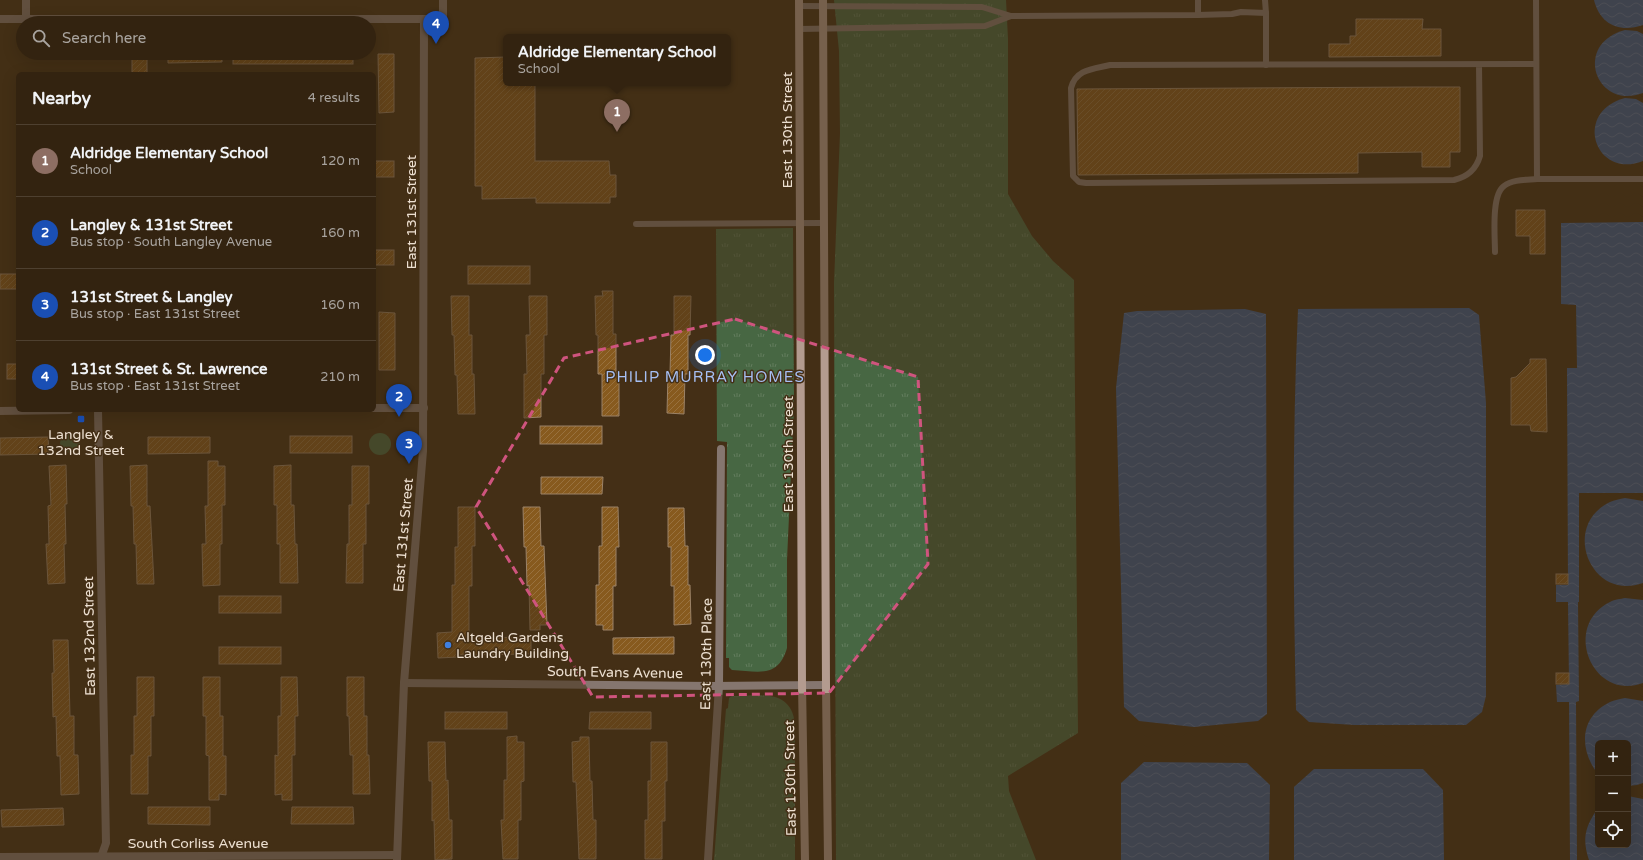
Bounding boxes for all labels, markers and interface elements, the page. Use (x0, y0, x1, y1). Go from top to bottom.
pin: 4 (423, 11, 449, 44)
search box (16, 16, 376, 60)
icon: search (30, 27, 52, 49)
text: Search here (62, 29, 146, 47)
popup (503, 34, 731, 86)
text: Aldridge Elementary School (518, 43, 716, 61)
text: School (518, 61, 560, 77)
street label: East 130th Street (779, 71, 796, 188)
text: Nearby (32, 88, 91, 109)
text: 4 results (308, 90, 360, 106)
pin: 1 (604, 99, 630, 132)
text: Aldridge Elementary School (70, 144, 268, 162)
text: 1 (41, 153, 49, 169)
text: 120 m (320, 153, 360, 169)
street label: East 131st Street (403, 154, 420, 269)
text: School (70, 162, 112, 178)
text: Langley & 131st Street (70, 216, 233, 234)
text: 2 (41, 225, 49, 241)
text: 160 m (320, 225, 360, 241)
text: Bus stop · South Langley Avenue (70, 234, 272, 250)
text: 131st Street & Langley (70, 288, 233, 306)
text: 3 (41, 297, 49, 313)
text: 160 m (320, 297, 360, 313)
text: Bus stop · East 131st Street (70, 306, 240, 322)
your location (695, 345, 715, 365)
text: 131st Street & St. Lawrence (70, 360, 268, 378)
district label: PHILIP MURRAY HOMES (605, 368, 805, 386)
text: 4 (41, 369, 49, 385)
text: 210 m (320, 369, 360, 385)
text: Bus stop · East 131st Street (70, 378, 240, 394)
pin: 2 (386, 384, 412, 417)
street label: East 130th Street (780, 395, 797, 512)
marker: Langley & 132nd Street (76, 414, 86, 424)
place label: Langley & 132nd Street (37, 426, 125, 459)
pin: 3 (396, 431, 422, 464)
street label: East 131st Street (390, 477, 417, 593)
street label: East 132nd Street (80, 575, 99, 696)
street label: East 130th Place (697, 598, 716, 710)
place label: Altgeld Gardens Laundry Building (456, 629, 569, 662)
marker: Altgeld Gardens Laundry Building (443, 640, 453, 650)
street label: South Evans Avenue (547, 663, 683, 682)
street label: East 130th Street (781, 719, 800, 836)
map controls (1595, 740, 1631, 848)
button: + (1595, 740, 1631, 776)
button: − (1595, 776, 1631, 812)
button: locate (1595, 812, 1631, 848)
street label: South Corliss Avenue (128, 835, 268, 852)

